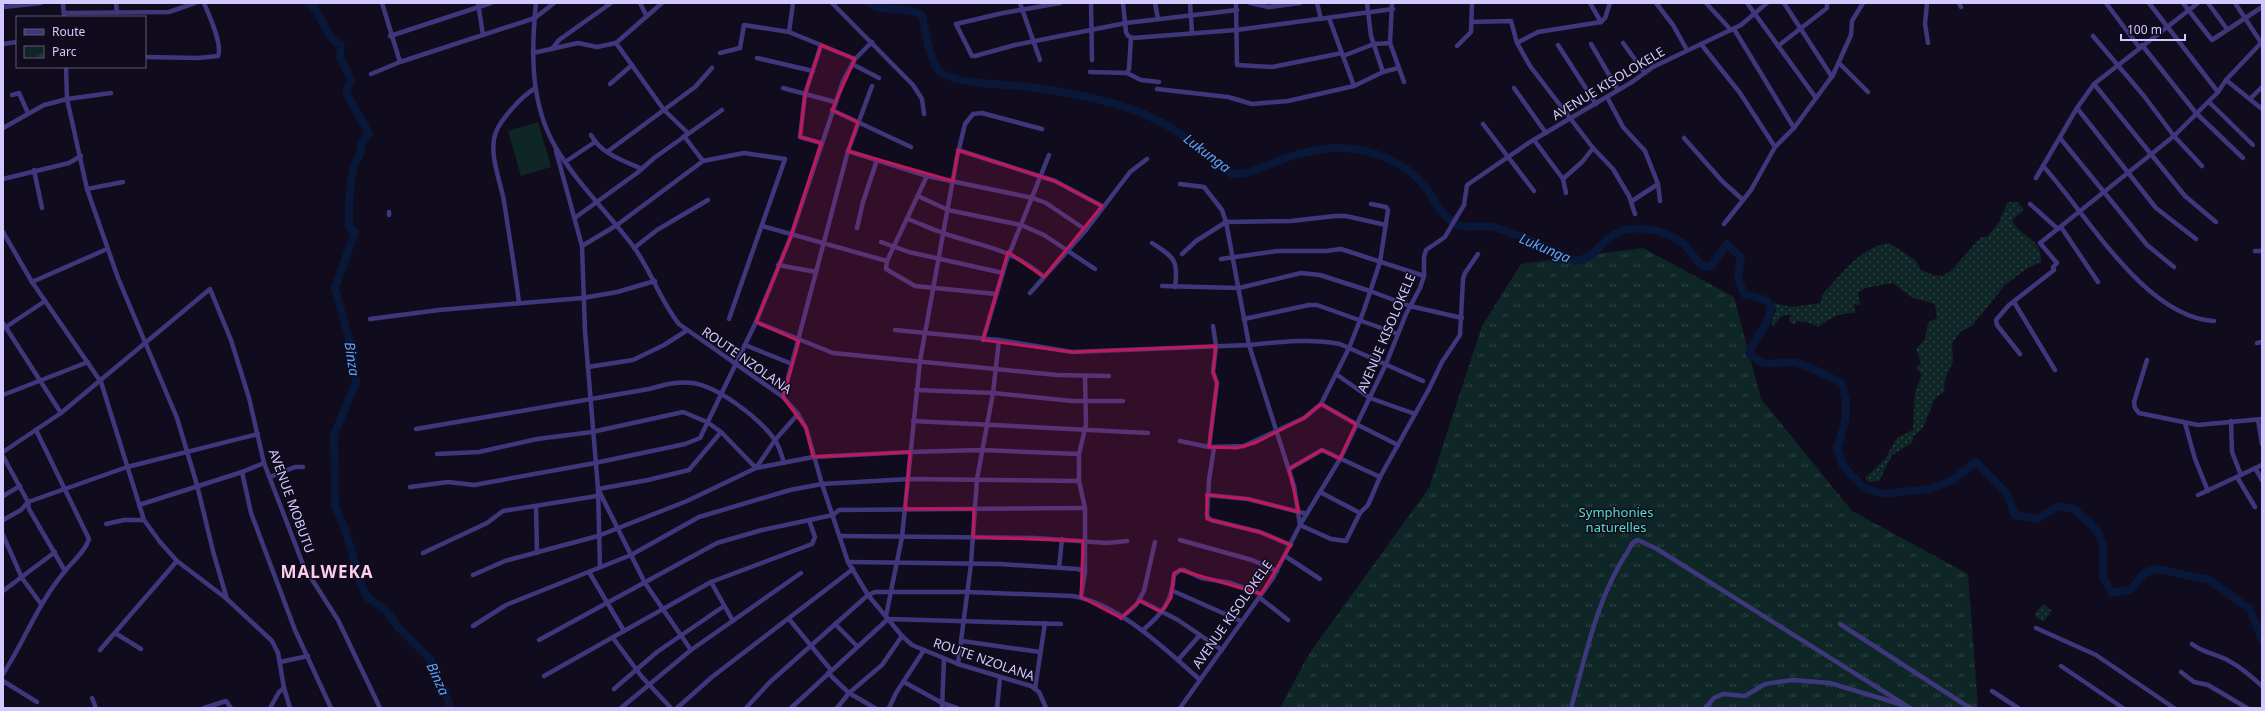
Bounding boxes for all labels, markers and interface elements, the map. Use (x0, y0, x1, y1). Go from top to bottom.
legend (16, 16, 146, 68)
scale bar (2121, 16, 2185, 42)
text: 100 m (2127, 21, 2162, 38)
text: Route (52, 23, 85, 40)
street label: AVENUE KISOLOKELE (1548, 42, 1668, 124)
text: Parc (52, 43, 77, 60)
water label: Lukunga (1180, 129, 1235, 176)
water label: Lukunga (1517, 228, 1574, 267)
street label: AVENUE KISOLOKELE (1353, 270, 1419, 396)
street label: ROUTE NZOLANA (698, 322, 796, 398)
water label: Binza (340, 340, 365, 377)
street label: AVENUE MOBUTU (265, 447, 319, 555)
park label: Symphonies naturelles (1579, 503, 1653, 536)
street label: AVENUE KISOLOKELE (1188, 556, 1276, 672)
district label: MALWEKA (281, 560, 373, 583)
street label: ROUTE NZOLANA (931, 633, 1038, 685)
water label: Binza (423, 659, 454, 698)

